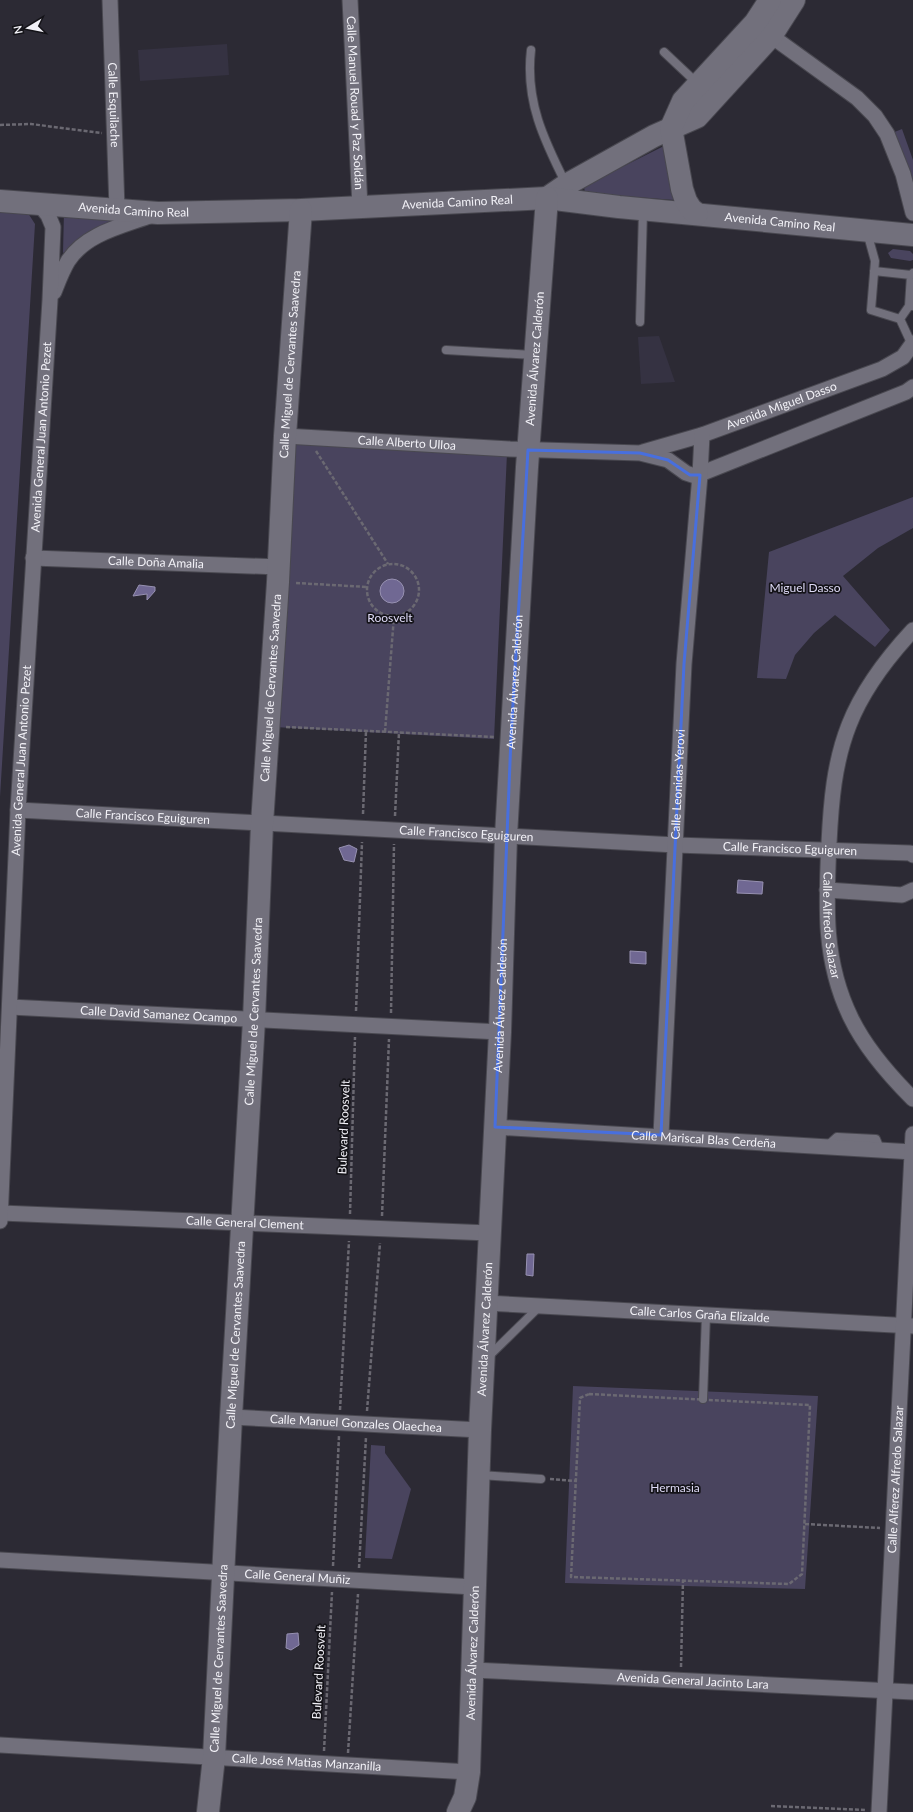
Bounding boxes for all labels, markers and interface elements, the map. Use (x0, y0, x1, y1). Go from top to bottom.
north arrow (8, 8, 48, 48)
street label: Calle Manuel Rouad y Paz Soldán (344, 16, 367, 190)
text: N (11, 25, 25, 35)
street label: Calle Esquilache (105, 62, 123, 148)
street label: Avenida Camino Real (401, 192, 513, 212)
street label: Avenida Camino Real (78, 199, 189, 220)
street label: Avenida Camino Real (724, 209, 836, 235)
street label: Calle Miguel de Cervantes Saavedra (276, 270, 304, 459)
street label: Avenida Álvarez Calderón (522, 291, 547, 426)
street label: Avenida General Juan Antonio Pezet (27, 341, 54, 533)
street label: Avenida Miguel Dasso (724, 378, 839, 433)
street label: Calle Alberto Ulloa (357, 432, 456, 453)
street label: Calle Doña Amalia (108, 553, 204, 571)
park label: Miguel Dasso (769, 580, 841, 595)
street label: Calle Miguel de Cervantes Saavedra (257, 593, 284, 782)
park label: Roosvelt (367, 610, 413, 625)
street label: Avenida Álvarez Calderón (503, 614, 526, 749)
street label: Avenida General Juan Antonio Pezet (8, 664, 34, 856)
street label: Calle Leonidas Yerovi (667, 729, 688, 840)
street label: Calle Francisco Eguiguren (75, 805, 210, 827)
street label: Calle Francisco Eguiguren (399, 822, 534, 844)
street label: Calle Francisco Eguiguren (723, 839, 857, 858)
street label: Calle Alfredo Salazar (820, 872, 844, 981)
street label: Calle Miguel de Cervantes Saavedra (241, 917, 265, 1106)
street label: Avenida Álvarez Calderón (490, 938, 510, 1073)
street label: Calle David Samanez Ocampo (80, 1003, 238, 1026)
street label: Bulevard Roosvelt (334, 1079, 353, 1175)
street label: Calle Mariscal Blas Cerdeña (631, 1127, 777, 1151)
street label: Calle General Clement (186, 1213, 305, 1232)
street label: Calle Miguel de Cervantes Saavedra (222, 1240, 248, 1429)
street label: Avenida Álvarez Calderón (474, 1262, 495, 1397)
street label: Calle Carlos Graña Elizalde (629, 1303, 770, 1325)
street label: Calle Alferez Alfredo Salazar (884, 1405, 906, 1554)
street label: Calle Manuel Gonzales Olaechea (269, 1411, 442, 1435)
park label: Hermasia (650, 1480, 700, 1495)
street label: Calle Miguel de Cervantes Saavedra (206, 1564, 231, 1753)
street label: Calle General Muñiz (244, 1566, 352, 1587)
street label: Avenida Álvarez Calderón (463, 1585, 482, 1720)
street label: Bulevard Roosvelt (309, 1624, 329, 1720)
street label: Avenida General Jacinto Lara (616, 1669, 769, 1692)
street label: Calle José Matias Manzanilla (231, 1750, 382, 1774)

